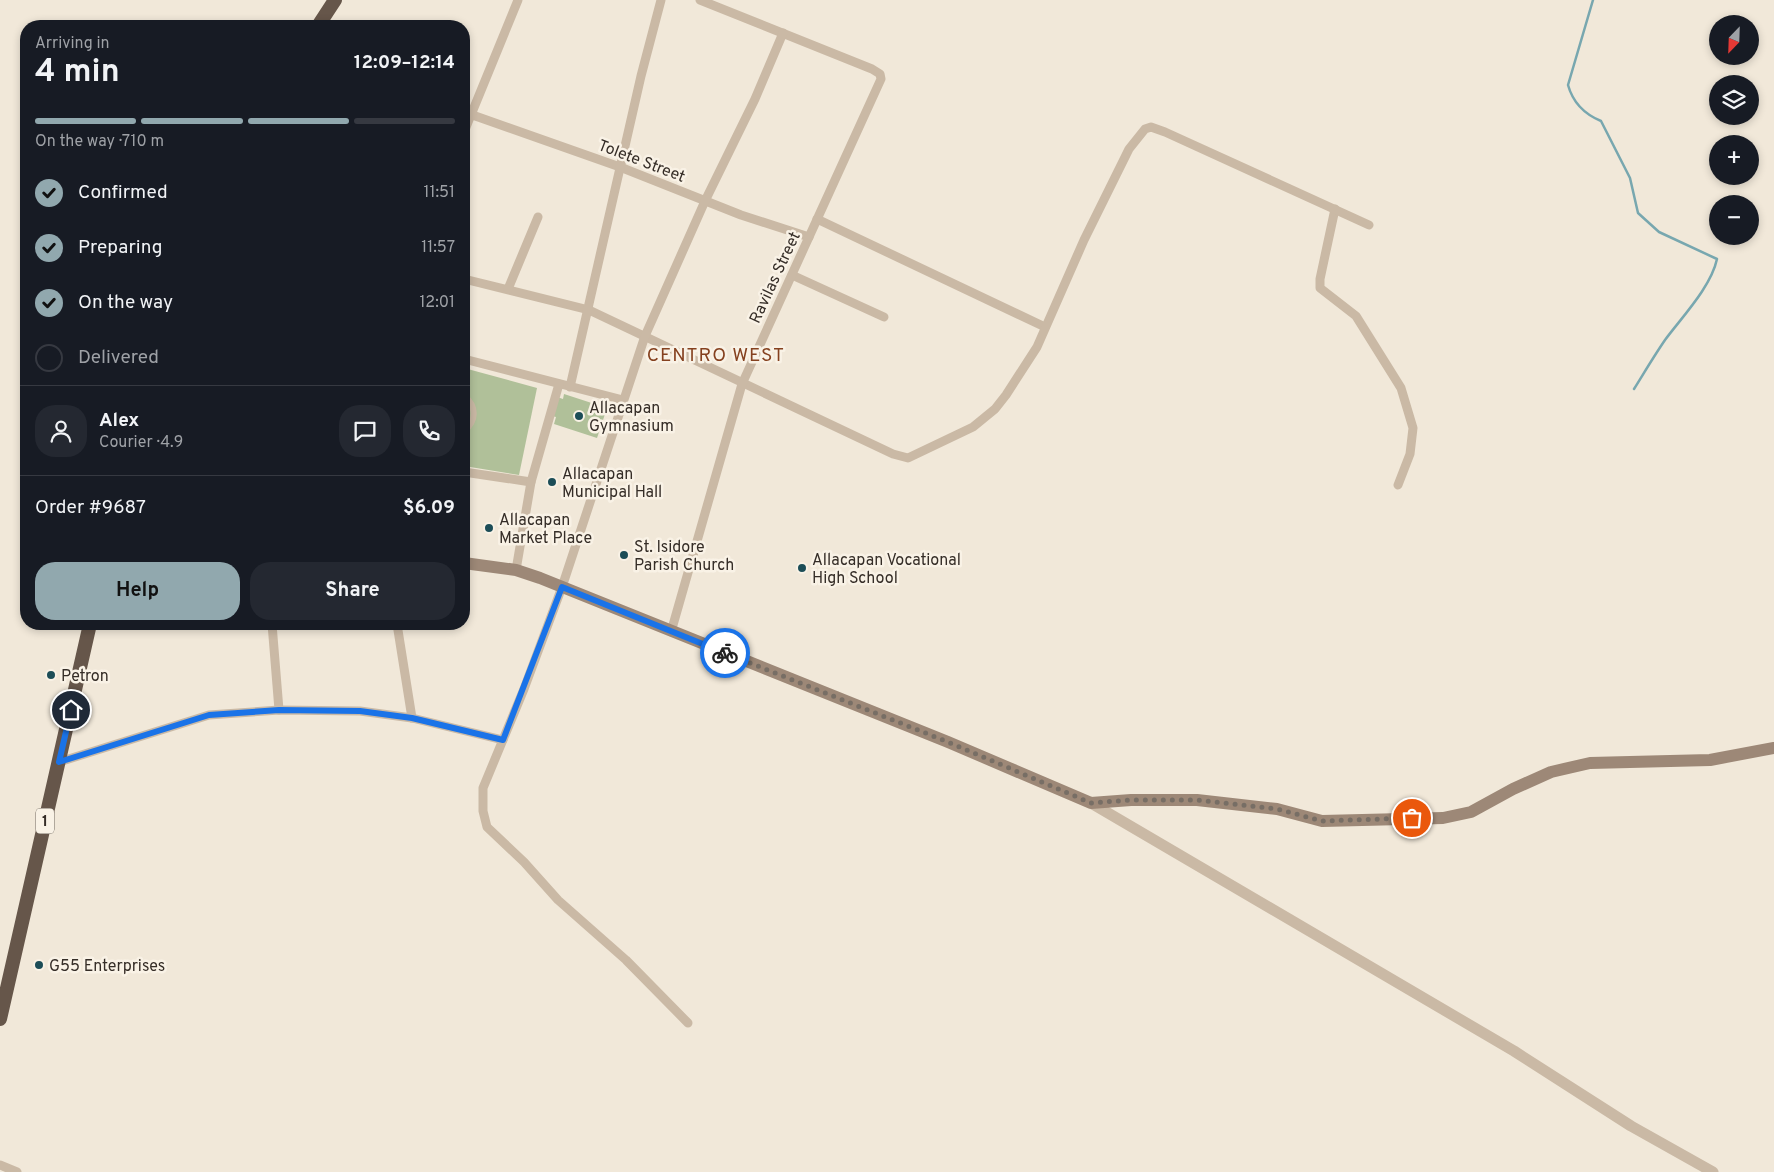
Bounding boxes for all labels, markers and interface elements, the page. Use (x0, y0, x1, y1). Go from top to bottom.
north arrow (1709, 15, 1759, 65)
map controls (1709, 15, 1759, 245)
text: Arriving in (35, 34, 110, 54)
text: 12:09–12:14 (354, 51, 455, 75)
text: 4 min (35, 53, 120, 93)
button: layers (1709, 75, 1759, 125)
text: On the way · 710 m (35, 132, 164, 152)
button: + (1709, 135, 1759, 185)
street label: Tolete Street (595, 136, 688, 188)
icon: check (35, 179, 63, 207)
text: Confirmed (78, 181, 168, 205)
text: 11:51 (424, 183, 455, 203)
button: − (1709, 195, 1759, 245)
street label: Ravilas Street (746, 229, 806, 327)
icon: check (35, 234, 63, 262)
text: Preparing (78, 236, 162, 260)
text: 11:57 (421, 238, 455, 258)
icon: check (35, 289, 63, 317)
text: On the way (78, 291, 173, 315)
text: 12:01 (419, 293, 455, 313)
district label: CENTRO WEST (647, 344, 785, 368)
text: Delivered (78, 346, 159, 370)
place label: Allacapan Gymnasium (589, 399, 674, 437)
button: person (35, 405, 87, 457)
button: chat (339, 405, 391, 457)
button: phone (403, 405, 455, 457)
text: Alex (99, 409, 139, 433)
marker: Allacapan Gymnasium (573, 410, 585, 422)
text: Courier · 4.9 (99, 433, 183, 453)
place label: Allacapan Municipal Hall (562, 465, 662, 503)
marker: Allacapan Municipal Hall (546, 476, 558, 488)
text: Order #9687 (35, 496, 146, 520)
text: $6.09 (403, 496, 455, 520)
place label: Allacapan Market Place (499, 511, 592, 549)
marker: Allacapan Market Place (483, 522, 495, 534)
place label: St. Isidore Parish Church (634, 538, 734, 576)
marker: St. Isidore Parish Church (618, 549, 630, 561)
place label: Allacapan Vocational High School (812, 551, 961, 589)
button: Help (35, 562, 240, 620)
button: Share (250, 562, 455, 620)
marker: Allacapan Vocational High School (796, 562, 808, 574)
courier (700, 628, 750, 678)
icon: bike (711, 639, 739, 667)
place label: Petron (61, 667, 109, 687)
marker: Petron (45, 669, 57, 681)
pin (50, 689, 92, 731)
icon: home (57, 696, 85, 724)
pin (1391, 797, 1433, 839)
icon: bag (1398, 804, 1426, 832)
road number: 1 (36, 808, 54, 834)
place label: G55 Enterprises (49, 957, 165, 977)
marker: G55 Enterprises (33, 959, 45, 971)

